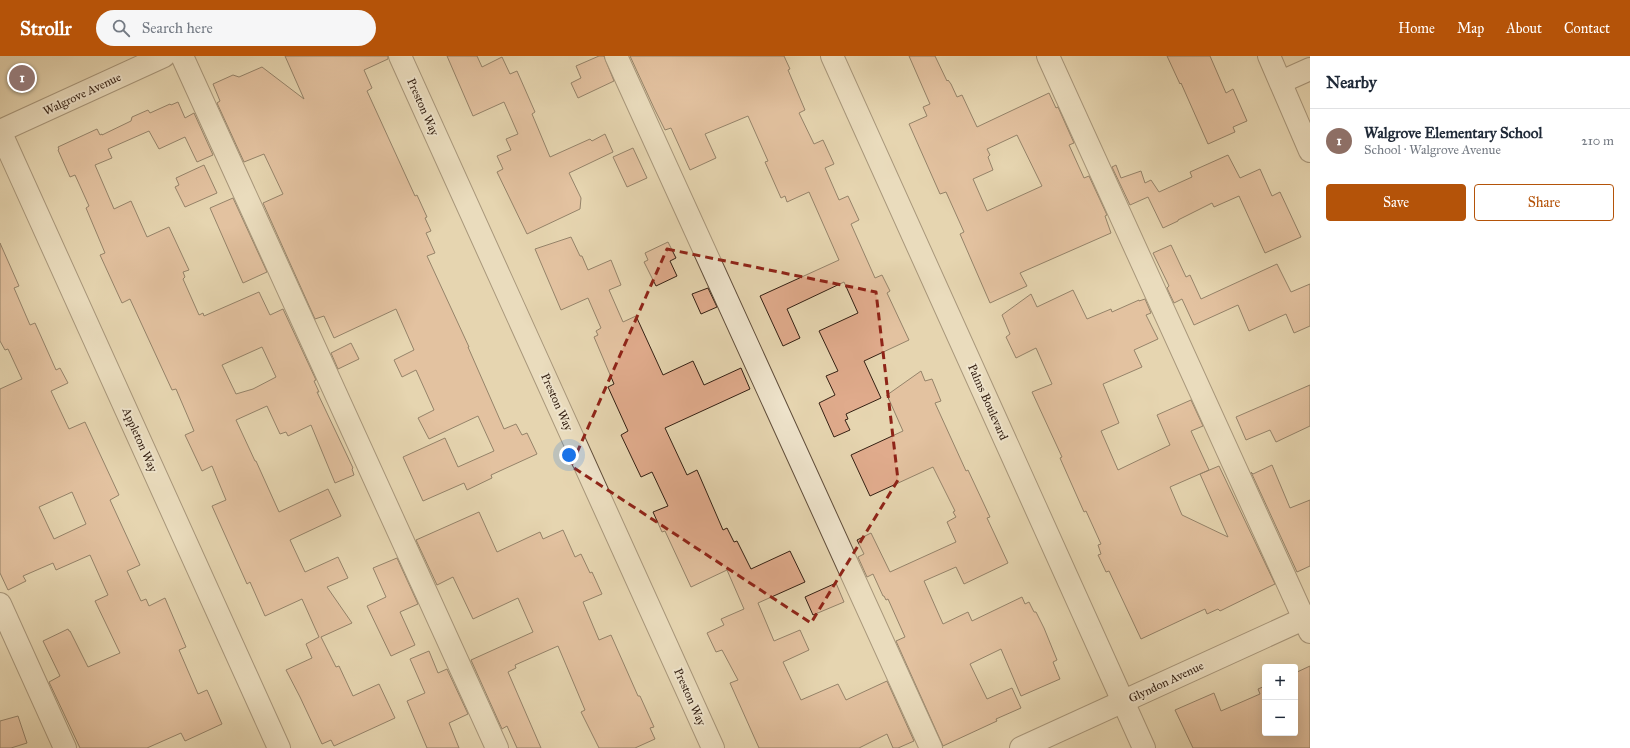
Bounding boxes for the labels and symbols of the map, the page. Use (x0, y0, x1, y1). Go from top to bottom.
pin: 1 (9, 63, 35, 93)
street label: Walgrove Avenue (41, 70, 124, 119)
street label: Preston Way (404, 76, 442, 138)
street label: Palms Boulevard (965, 362, 1011, 442)
street label: Preston Way (538, 371, 576, 433)
street label: Appleton Way (119, 405, 161, 475)
your location (559, 445, 579, 465)
street label: Glyndon Avenue (1126, 658, 1206, 706)
street label: Preston Way (671, 666, 709, 728)

